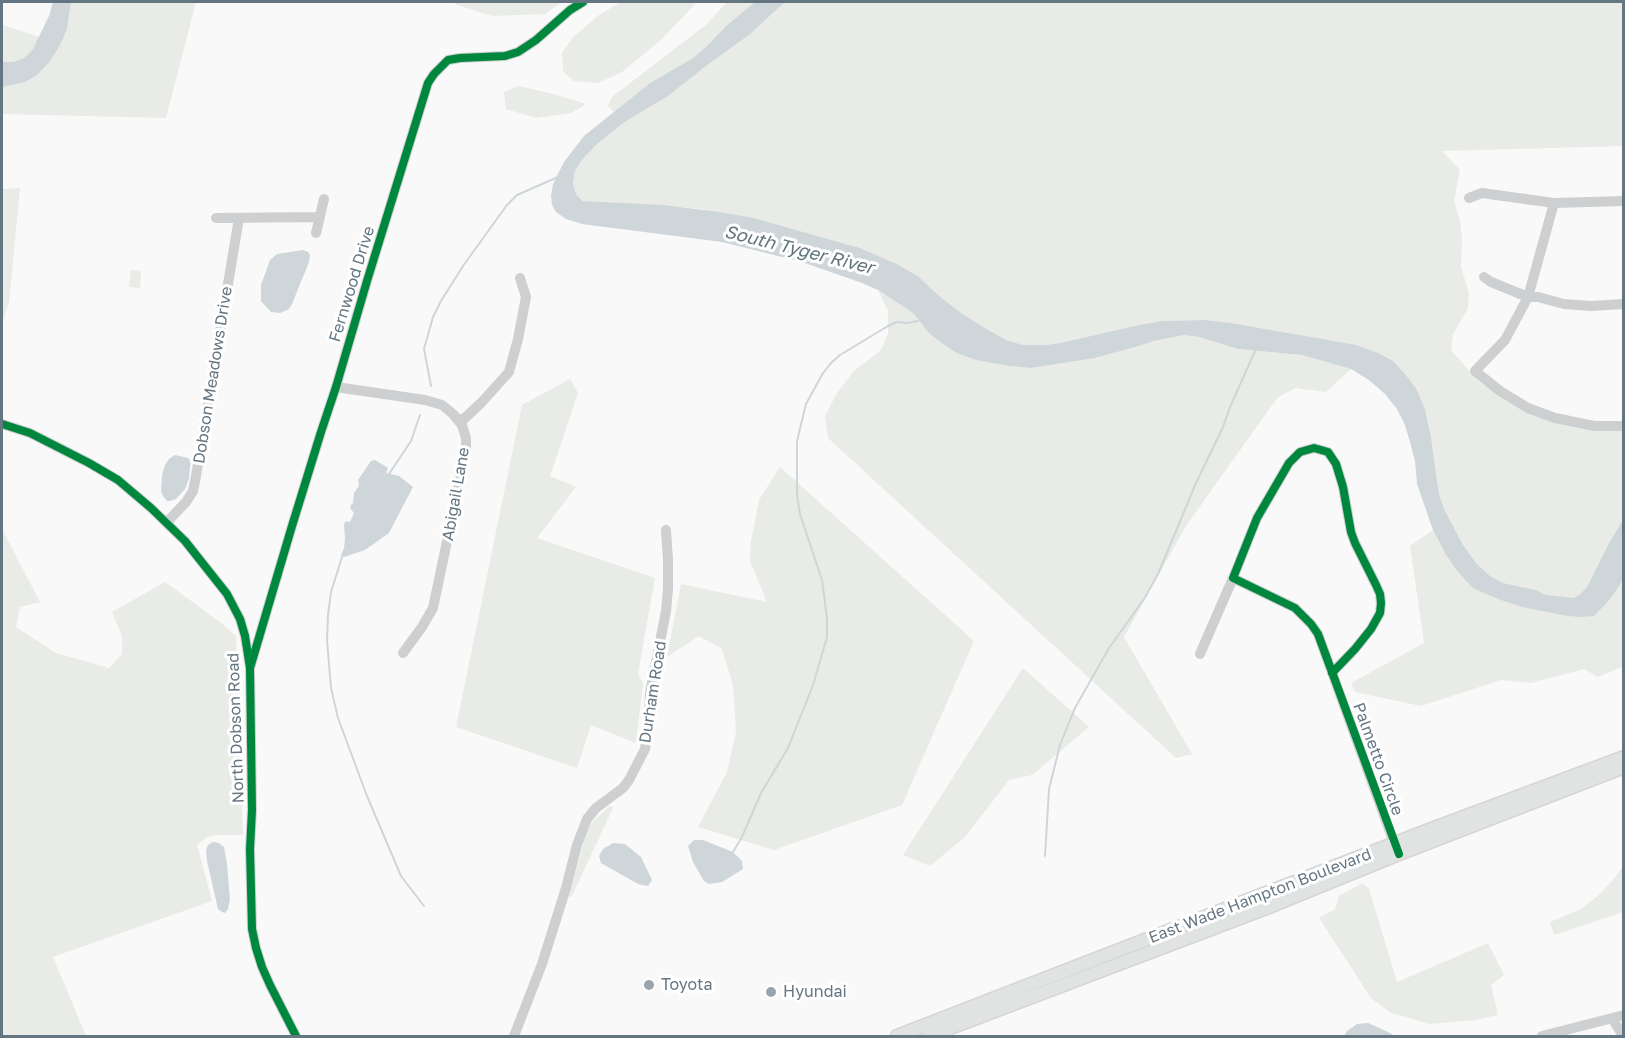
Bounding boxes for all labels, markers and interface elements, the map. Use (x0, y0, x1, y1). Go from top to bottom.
water label: South Tyger River (722, 221, 876, 279)
street label: Fernwood Drive (325, 224, 379, 344)
street label: Dobson Meadows Drive (190, 285, 236, 465)
street label: Abigail Lane (438, 446, 474, 542)
street label: Durham Road (635, 639, 671, 745)
street label: North Dobson Road (224, 653, 248, 803)
street label: Palmetto Circle (1349, 700, 1407, 818)
street label: East Wade Hampton Boulevard (1146, 845, 1374, 947)
place label: Toyota (661, 975, 712, 995)
marker: Toyota (642, 978, 656, 992)
place label: Hyundai (783, 982, 847, 1002)
marker: Hyundai (764, 985, 778, 999)

